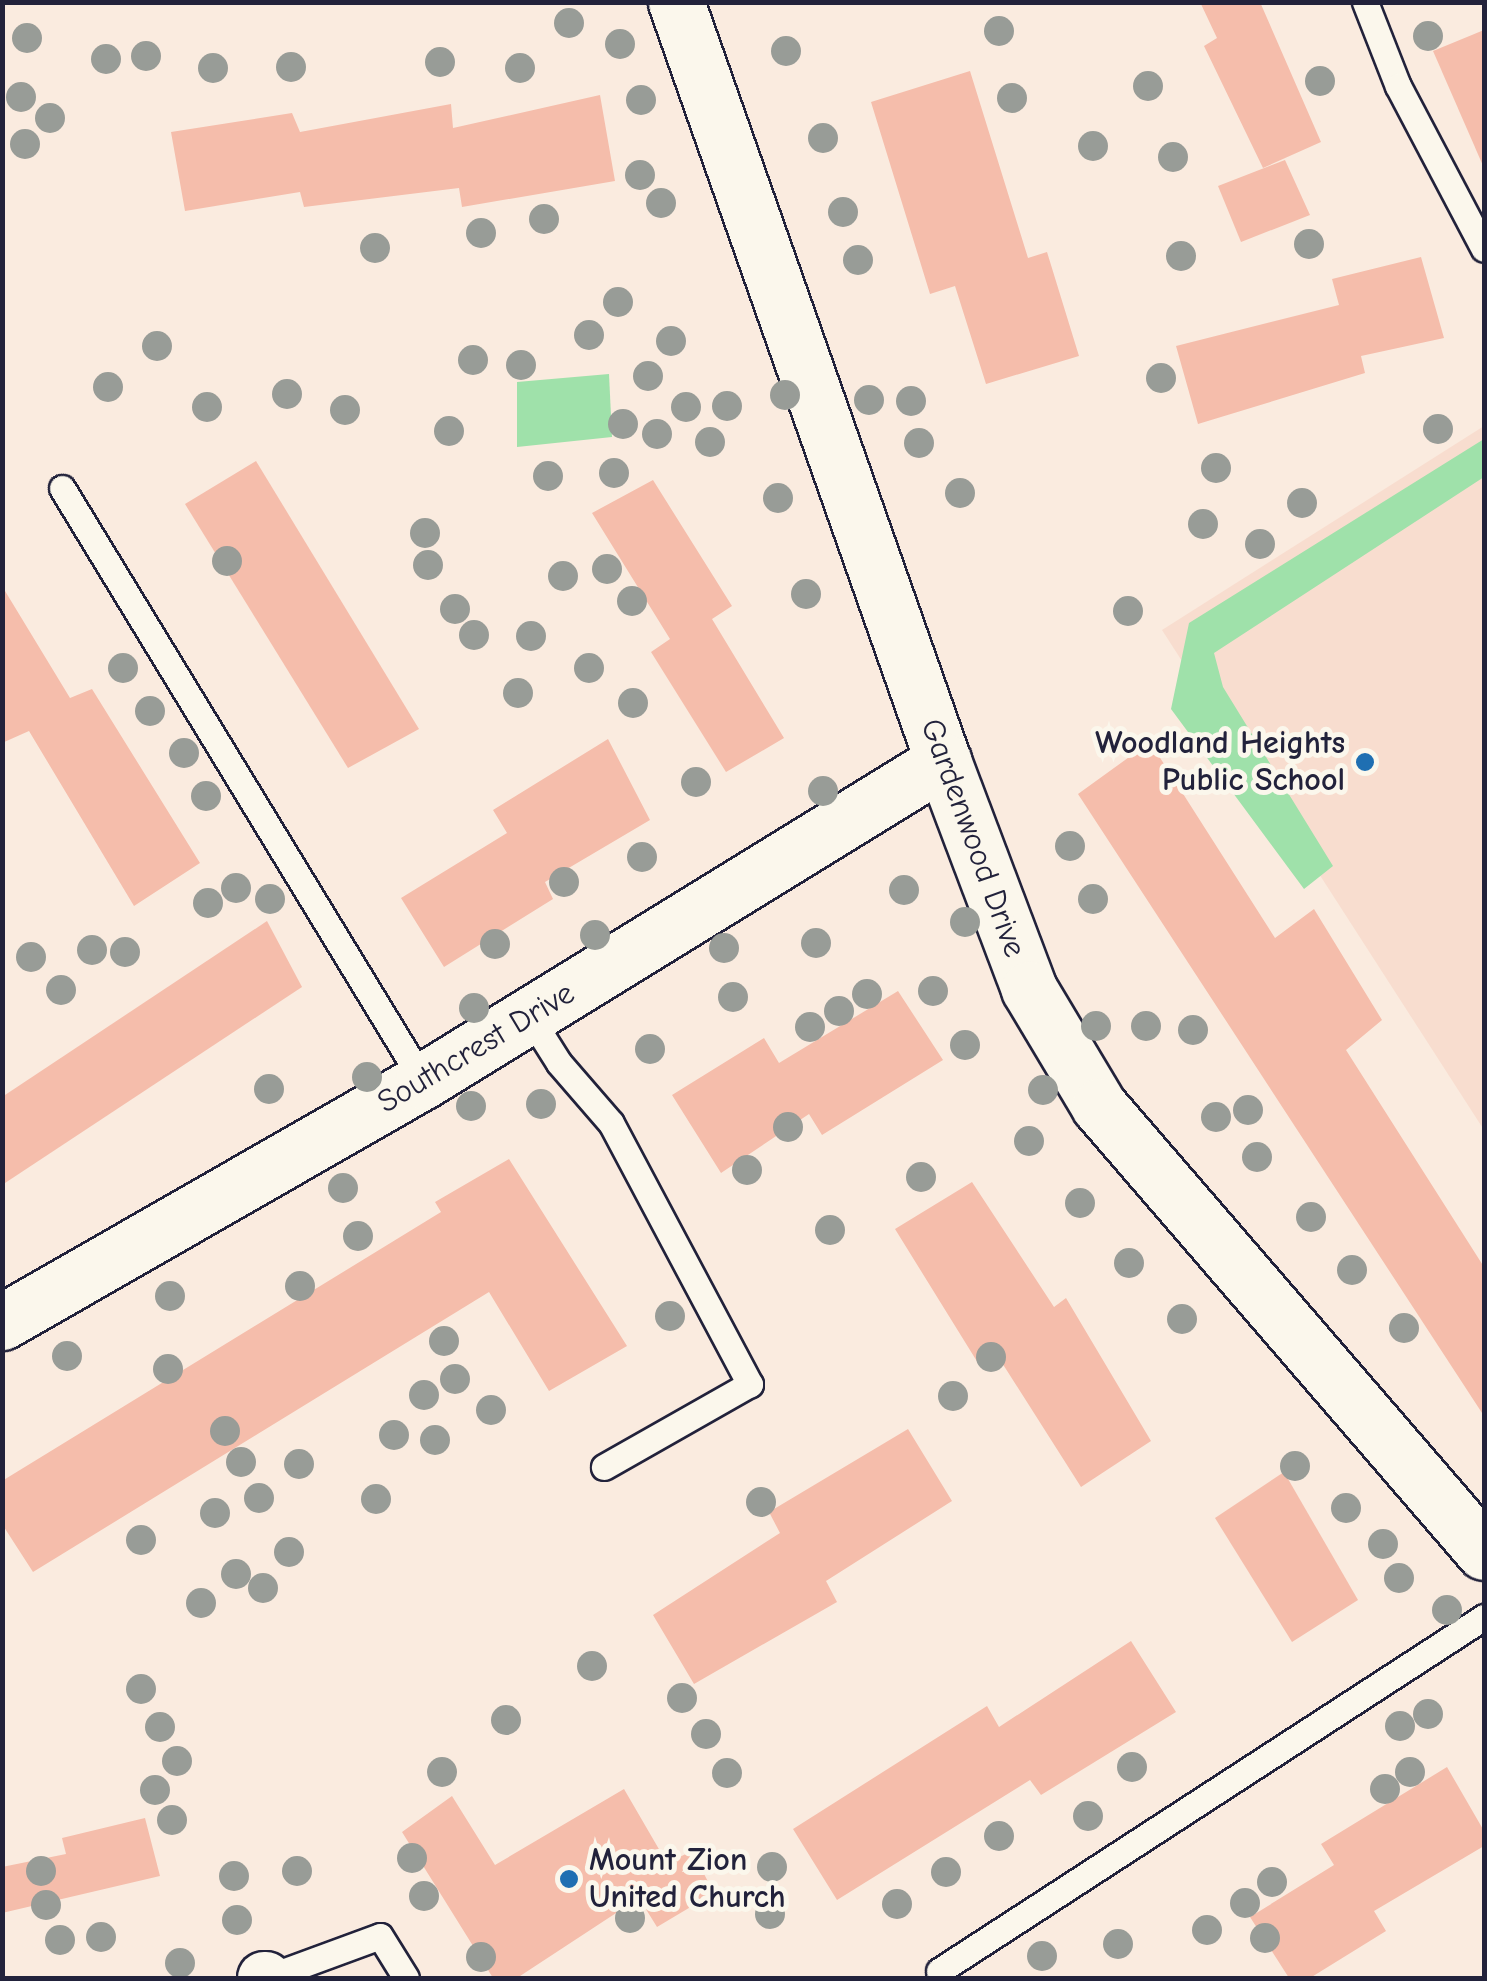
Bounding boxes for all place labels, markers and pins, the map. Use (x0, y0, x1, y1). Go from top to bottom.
place label: Woodland Heights Public School (1095, 725, 1345, 800)
marker: Woodland Heights Public School (1354, 751, 1376, 773)
place label: Mount Zion United Church (589, 1842, 786, 1917)
marker: Mount Zion United Church (558, 1868, 580, 1890)

